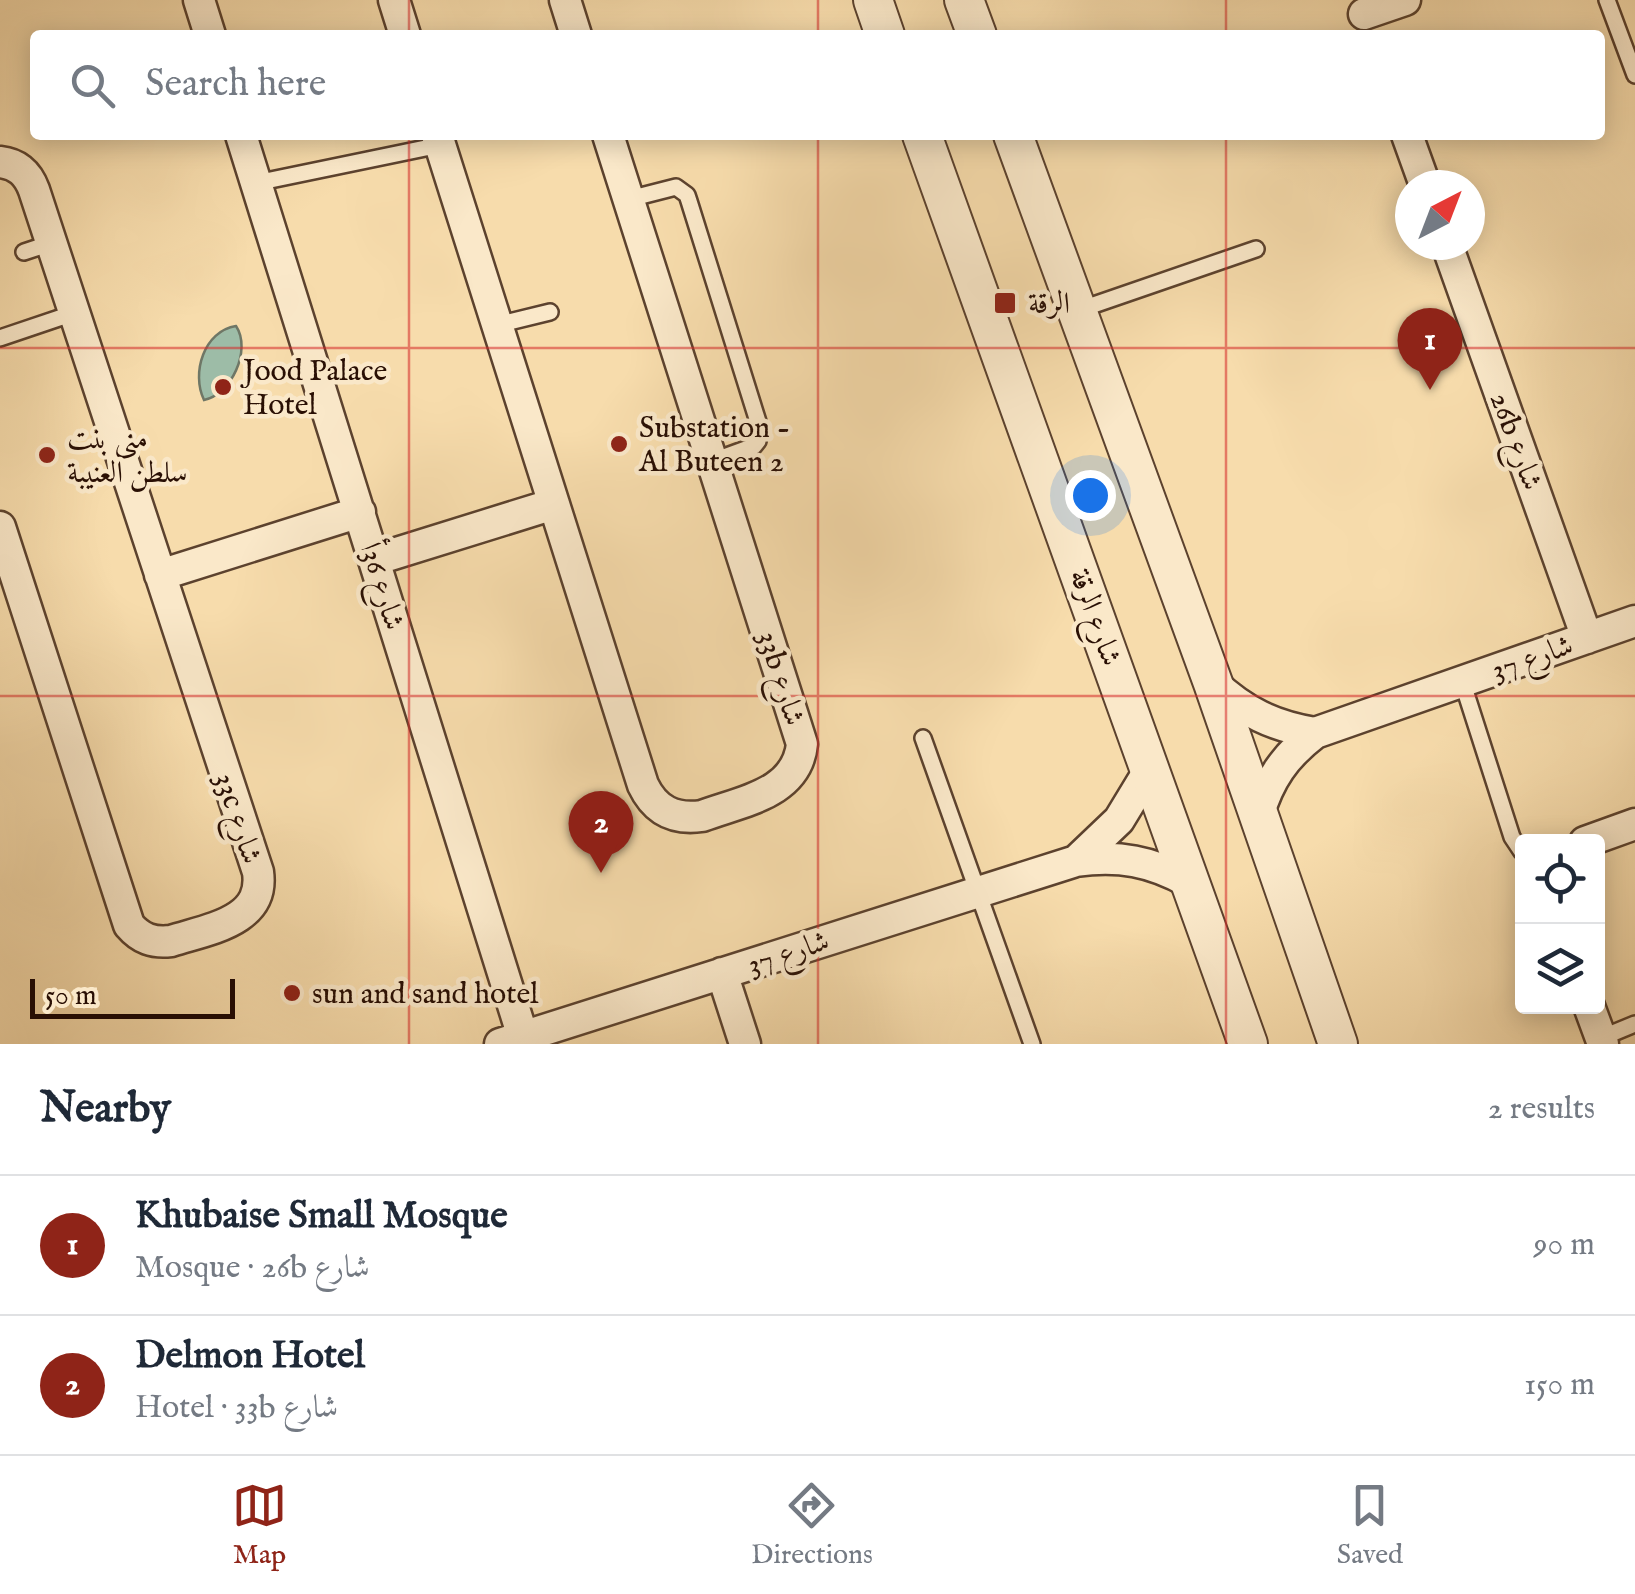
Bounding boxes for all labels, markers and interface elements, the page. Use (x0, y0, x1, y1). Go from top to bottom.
search box (30, 30, 1605, 140)
icon: search (65, 58, 120, 113)
text: Search here (145, 61, 326, 109)
north arrow (1395, 170, 1485, 260)
place label: الرقة (1028, 286, 1070, 324)
marker: الرقة (992, 290, 1018, 316)
pin: 1 (1398, 308, 1462, 390)
place label: Jood Palace Hotel (240, 353, 387, 425)
marker: Jood Palace Hotel (212, 376, 234, 398)
street label: 26b شارع (1476, 388, 1550, 497)
place label: Substation - Al Buteen 2 (638, 410, 790, 482)
place label: منى بنت سلطن العنيبة (67, 421, 188, 493)
marker: Substation - Al Buteen 2 (608, 433, 630, 455)
marker: منى بنت سلطن العنيبة (36, 444, 58, 466)
your location (1065, 470, 1116, 521)
street label: شارع 36أ (346, 537, 416, 636)
street label: شارع الرقة (1055, 564, 1129, 673)
street label: 33b شارع (744, 627, 812, 732)
street label: شارع 37 (1487, 627, 1580, 694)
street label: 33c شارع (201, 768, 270, 870)
pin: 2 (568, 790, 634, 873)
map controls (1515, 834, 1605, 1014)
button: locate (1515, 834, 1605, 924)
street label: شارع 37 (743, 923, 836, 989)
button: layers (1515, 924, 1605, 1014)
scale bar (30, 974, 235, 1018)
place label: sun and sand hotel (312, 976, 539, 1014)
text: 50 m (45, 979, 97, 1014)
marker: sun and sand hotel (281, 982, 303, 1004)
text: Nearby (40, 1083, 171, 1136)
text: 2 results (1488, 1089, 1595, 1130)
text: Khubaise Small Mosque (135, 1193, 508, 1241)
text: 1 (67, 1225, 78, 1266)
text: 90 m (1534, 1225, 1595, 1266)
text: Mosque · 26b شارع (135, 1248, 370, 1289)
text: Delmon Hotel (135, 1333, 365, 1381)
text: 2 (65, 1365, 80, 1406)
text: 150 m (1524, 1365, 1595, 1406)
text: Hotel · 33b شارع (135, 1388, 338, 1429)
tab: Map (232, 1478, 287, 1573)
tab: Directions (751, 1478, 873, 1573)
tab: Saved (1337, 1478, 1403, 1573)

